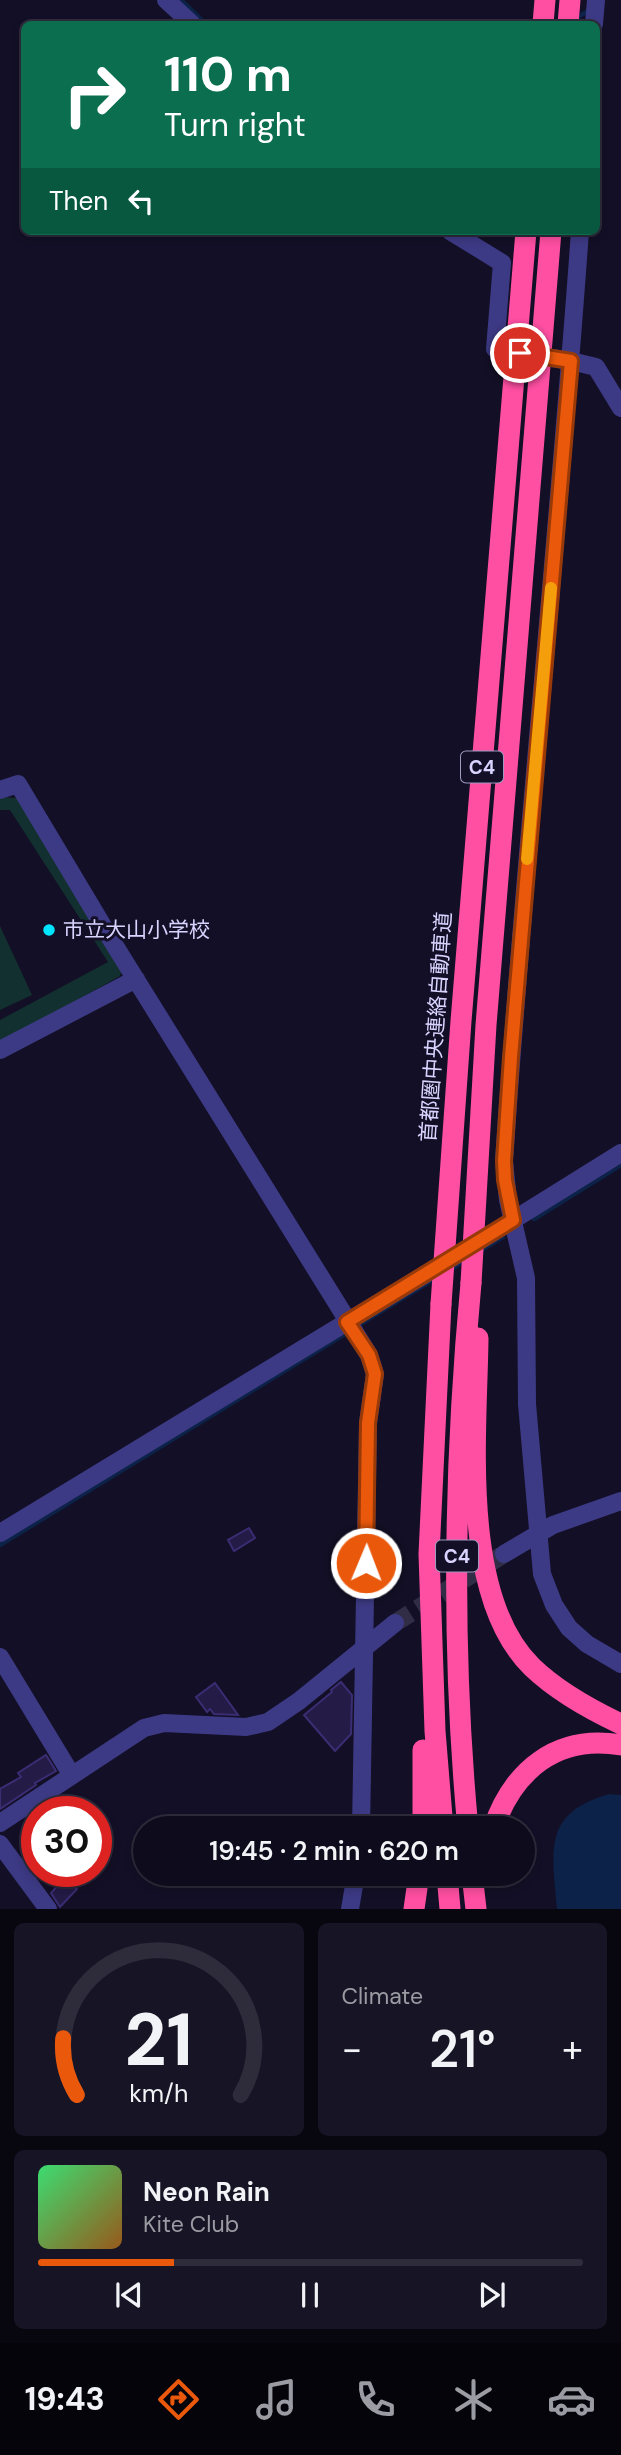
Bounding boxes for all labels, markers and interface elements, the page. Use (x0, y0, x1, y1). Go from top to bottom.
text: 110 m (164, 42, 292, 106)
icon: right (49, 49, 140, 140)
text: Turn right (164, 104, 306, 146)
icon: left (122, 182, 160, 220)
text: Then (49, 184, 108, 218)
pin (490, 323, 550, 383)
icon: arrive (501, 334, 539, 372)
road number: C4 (461, 752, 503, 782)
street label: 首都圏中央連絡自動車道 (414, 911, 458, 1143)
place label: 市立大山小学校 (63, 916, 210, 944)
marker: 市立大山小学校 (41, 922, 57, 938)
position arrow (329, 1526, 403, 1600)
road number: C4 (436, 1540, 478, 1572)
speed limit sign: 30 (21, 1796, 112, 1887)
text: 19:45 · 2 min · 620 m (209, 1834, 459, 1868)
text: Climate (342, 1981, 423, 2011)
text: 21 (124, 1994, 193, 2089)
text: 21° (429, 2015, 496, 2083)
text: − (342, 2024, 362, 2074)
text: + (562, 2024, 583, 2074)
text: km/h (129, 2077, 188, 2110)
text: Neon Rain (143, 2175, 270, 2209)
text: Kite Club (143, 2209, 239, 2239)
icon: previous (110, 2276, 148, 2314)
icon: pause (291, 2276, 329, 2314)
icon: next (473, 2276, 511, 2314)
icon: directions (154, 2375, 203, 2424)
icon: music (252, 2375, 301, 2424)
icon: phone (351, 2375, 400, 2424)
icon: climate (449, 2375, 498, 2424)
icon: car (547, 2375, 596, 2424)
text: 19:43 (25, 2378, 105, 2420)

